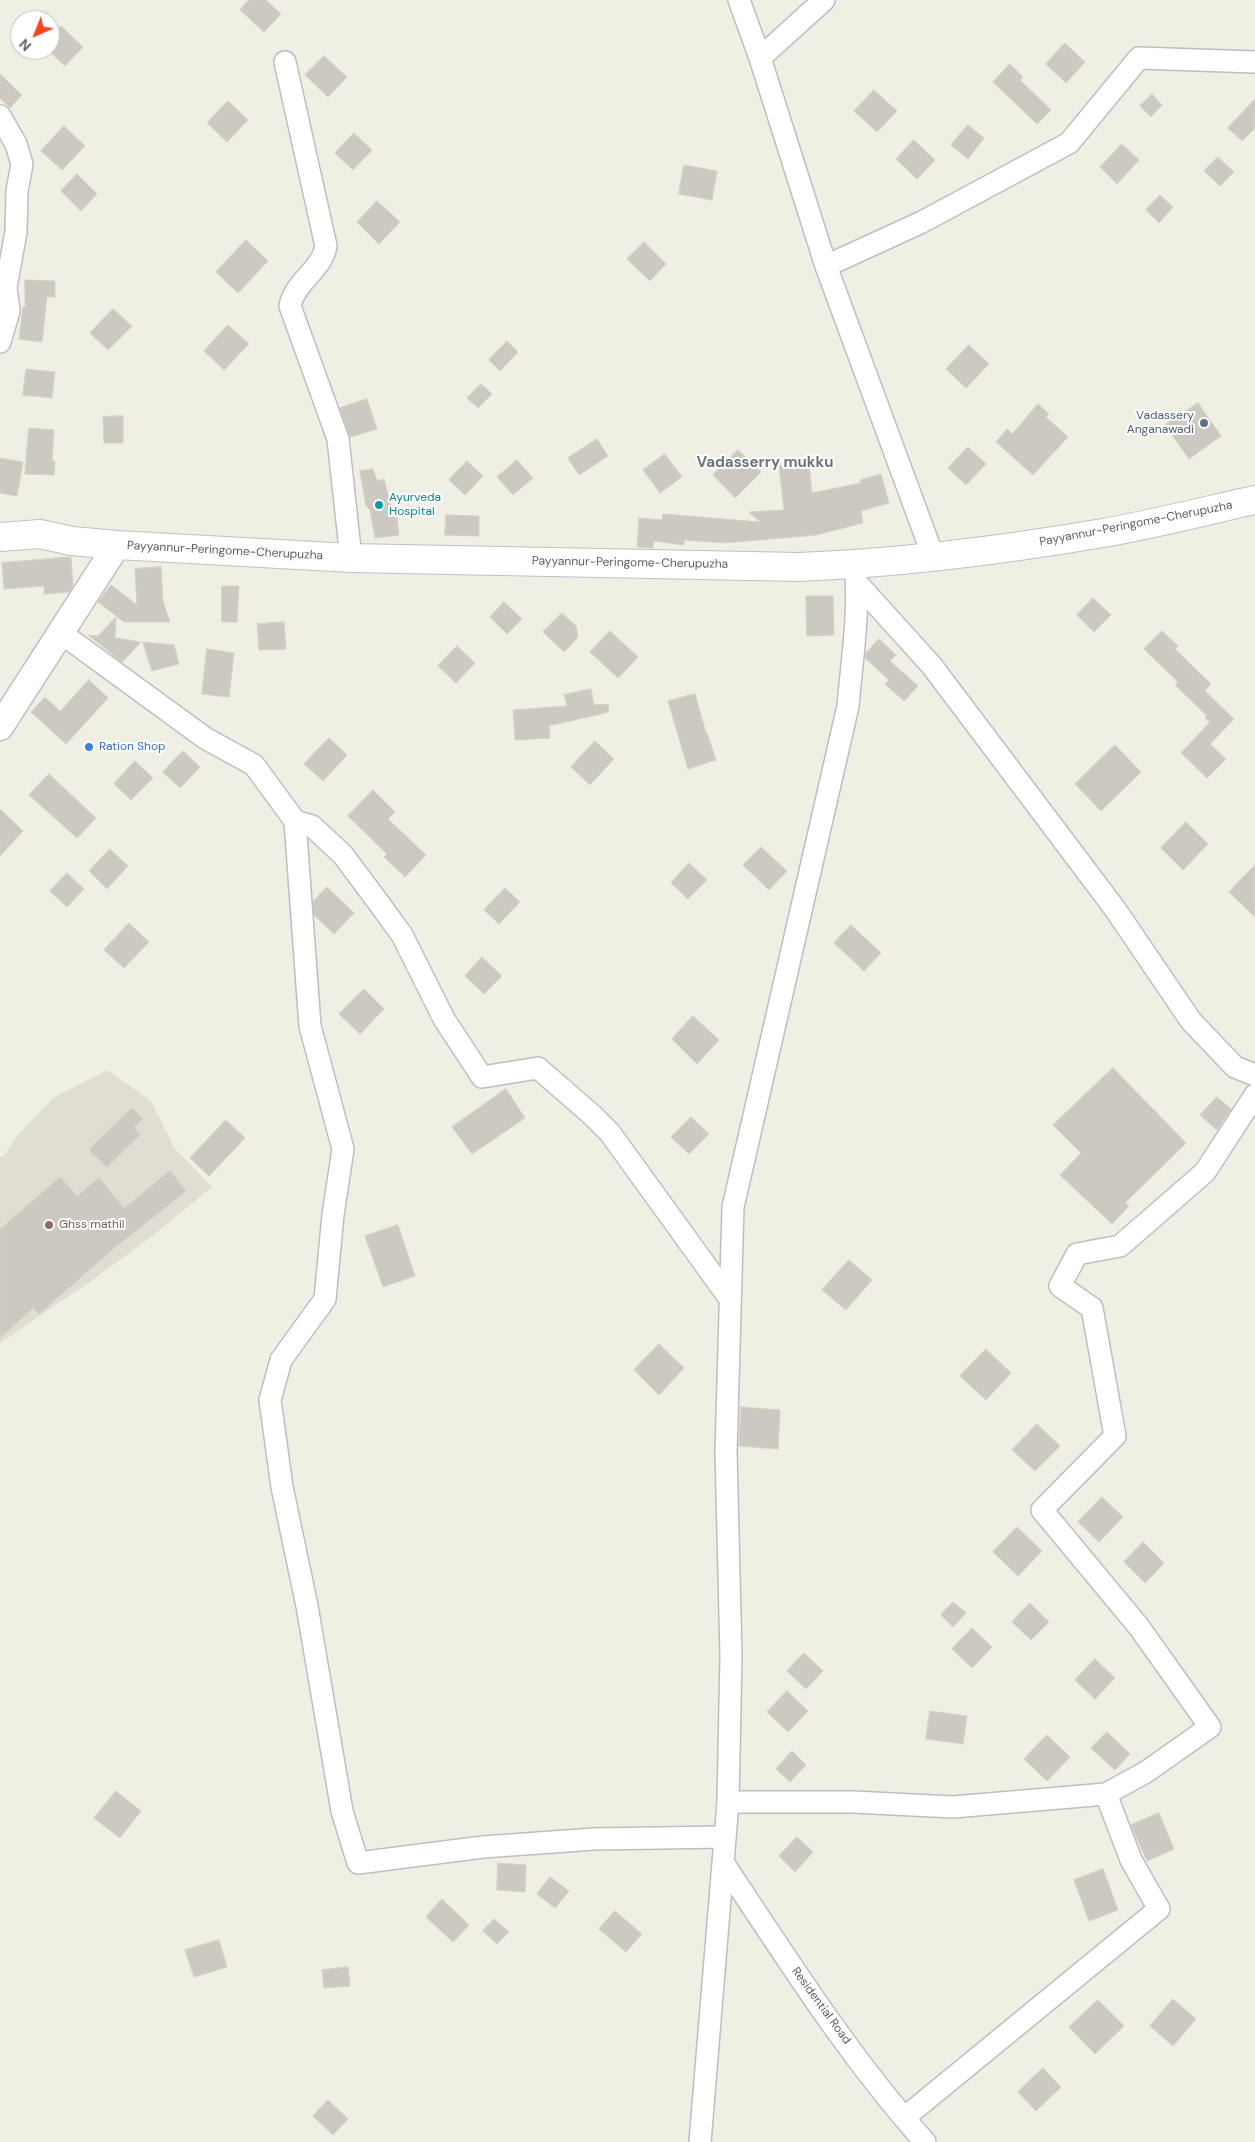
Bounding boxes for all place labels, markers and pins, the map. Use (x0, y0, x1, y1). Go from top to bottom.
place label: Vadassery Anganawadi (1127, 409, 1194, 437)
marker: Vadassery Anganawadi (1198, 417, 1210, 429)
place label: Ayurveda Hospital (389, 491, 441, 519)
marker: Ayurveda Hospital (373, 499, 385, 511)
place label: Ration Shop (99, 740, 166, 754)
marker: Ration Shop (83, 741, 95, 753)
place label: Ghss mathil (59, 1218, 124, 1232)
marker: Ghss mathil (43, 1219, 55, 1231)

